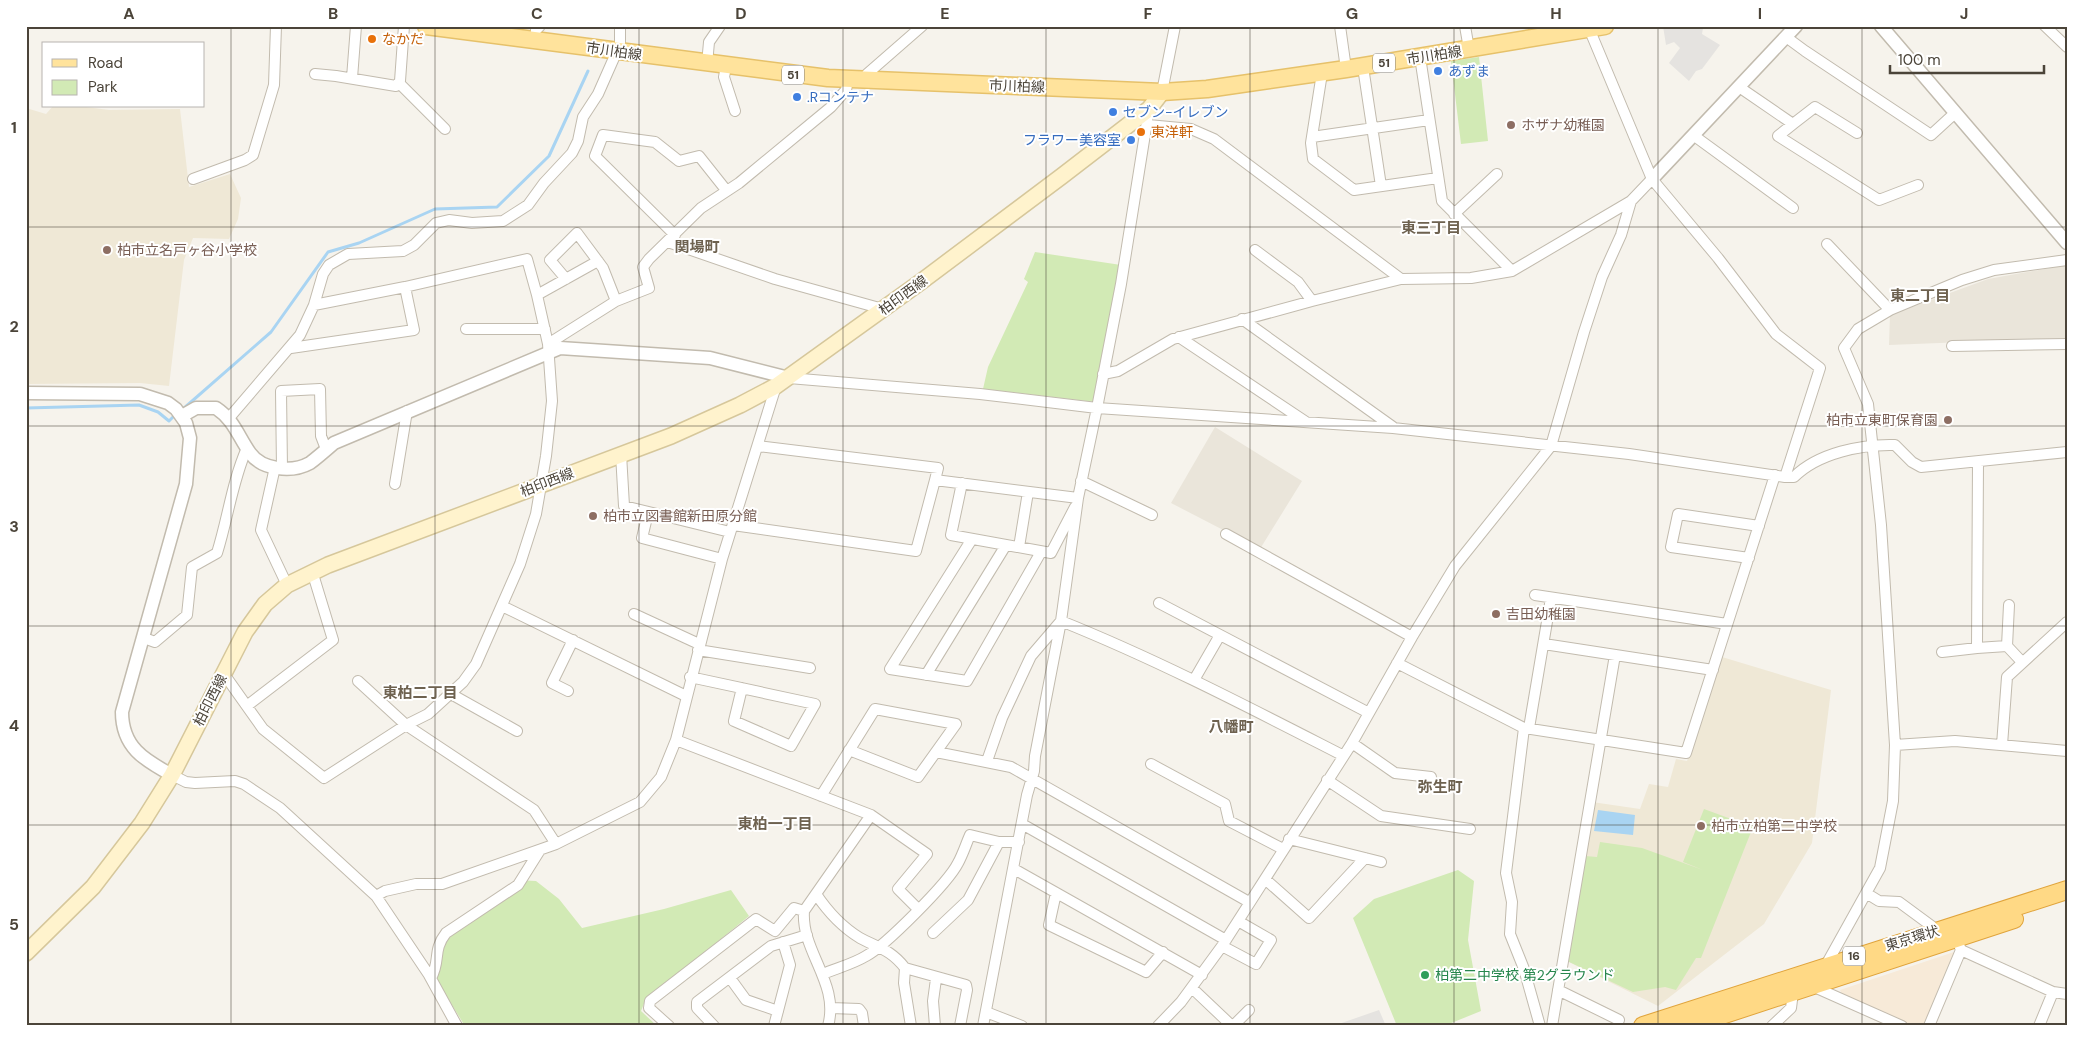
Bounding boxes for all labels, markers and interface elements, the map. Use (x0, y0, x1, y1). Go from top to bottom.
text: A (123, 3, 135, 24)
text: B (328, 3, 338, 24)
text: C (531, 3, 543, 24)
text: D (735, 3, 747, 24)
text: E (940, 3, 950, 24)
text: F (1144, 3, 1153, 24)
text: G (1346, 3, 1358, 24)
text: H (1550, 3, 1562, 24)
text: I (1758, 3, 1762, 24)
text: J (1960, 3, 1968, 24)
place label: なかだ (382, 30, 424, 48)
marker: なかだ (366, 33, 378, 45)
street label: 市川柏線 (585, 38, 643, 64)
legend (42, 42, 205, 108)
street label: 市川柏線 (1405, 42, 1463, 68)
scale bar (1890, 42, 2044, 74)
text: 100 m (1898, 50, 1941, 70)
text: Road (88, 53, 123, 73)
road number: 51 (1373, 54, 1395, 72)
place label: あずま (1448, 62, 1490, 80)
marker: あずま (1432, 65, 1444, 77)
road number: 51 (782, 66, 804, 84)
street label: 市川柏線 (989, 76, 1045, 96)
text: Park (88, 77, 118, 97)
place label: .Rコンテナ (807, 88, 874, 106)
marker: .Rコンテナ (791, 91, 803, 103)
place label: セブン-イレブン (1123, 103, 1229, 121)
marker: セブン-イレブン (1107, 106, 1119, 118)
place label: ホザナ幼稚園 (1521, 116, 1605, 134)
text: 1 (11, 117, 17, 138)
marker: ホザナ幼稚園 (1505, 119, 1517, 131)
place label: 東洋軒 (1151, 123, 1193, 141)
marker: 東洋軒 (1135, 126, 1147, 138)
place label: フラワー美容室 (1023, 131, 1121, 149)
marker: フラワー美容室 (1125, 134, 1137, 146)
district label: 東三丁目 (1401, 218, 1461, 238)
district label: 関場町 (674, 237, 720, 257)
place label: 柏市立名戸ヶ谷小学校 (117, 241, 257, 259)
marker: 柏市立名戸ヶ谷小学校 (101, 244, 113, 256)
street label: 柏印西線 (875, 271, 931, 319)
district label: 東二丁目 (1890, 286, 1950, 306)
text: 2 (9, 316, 19, 337)
place label: 柏市立東町保育園 (1826, 411, 1938, 429)
marker: 柏市立東町保育園 (1942, 414, 1954, 426)
street label: 柏印西線 (518, 464, 576, 500)
place label: 柏市立図書館新田原分館 (603, 507, 757, 525)
marker: 柏市立図書館新田原分館 (587, 510, 599, 522)
text: 3 (9, 516, 19, 537)
place label: 吉田幼稚園 (1506, 605, 1576, 623)
marker: 吉田幼稚園 (1490, 608, 1502, 620)
street label: 柏印西線 (189, 671, 231, 729)
district label: 東柏二丁目 (382, 683, 458, 703)
text: 4 (9, 715, 19, 736)
district label: 八幡町 (1208, 717, 1254, 737)
district label: 弥生町 (1417, 777, 1463, 797)
district label: 東柏一丁目 (737, 814, 813, 834)
place label: 柏市立柏第二中学校 (1711, 817, 1837, 835)
marker: 柏市立柏第二中学校 (1695, 820, 1707, 832)
text: 5 (9, 914, 19, 935)
street label: 東京環状 (1883, 921, 1941, 955)
road number: 16 (1843, 946, 1865, 966)
place label: 柏第二中学校 第2グラウンド (1435, 966, 1615, 984)
marker: 柏第二中学校 第2グラウンド (1419, 969, 1431, 981)

